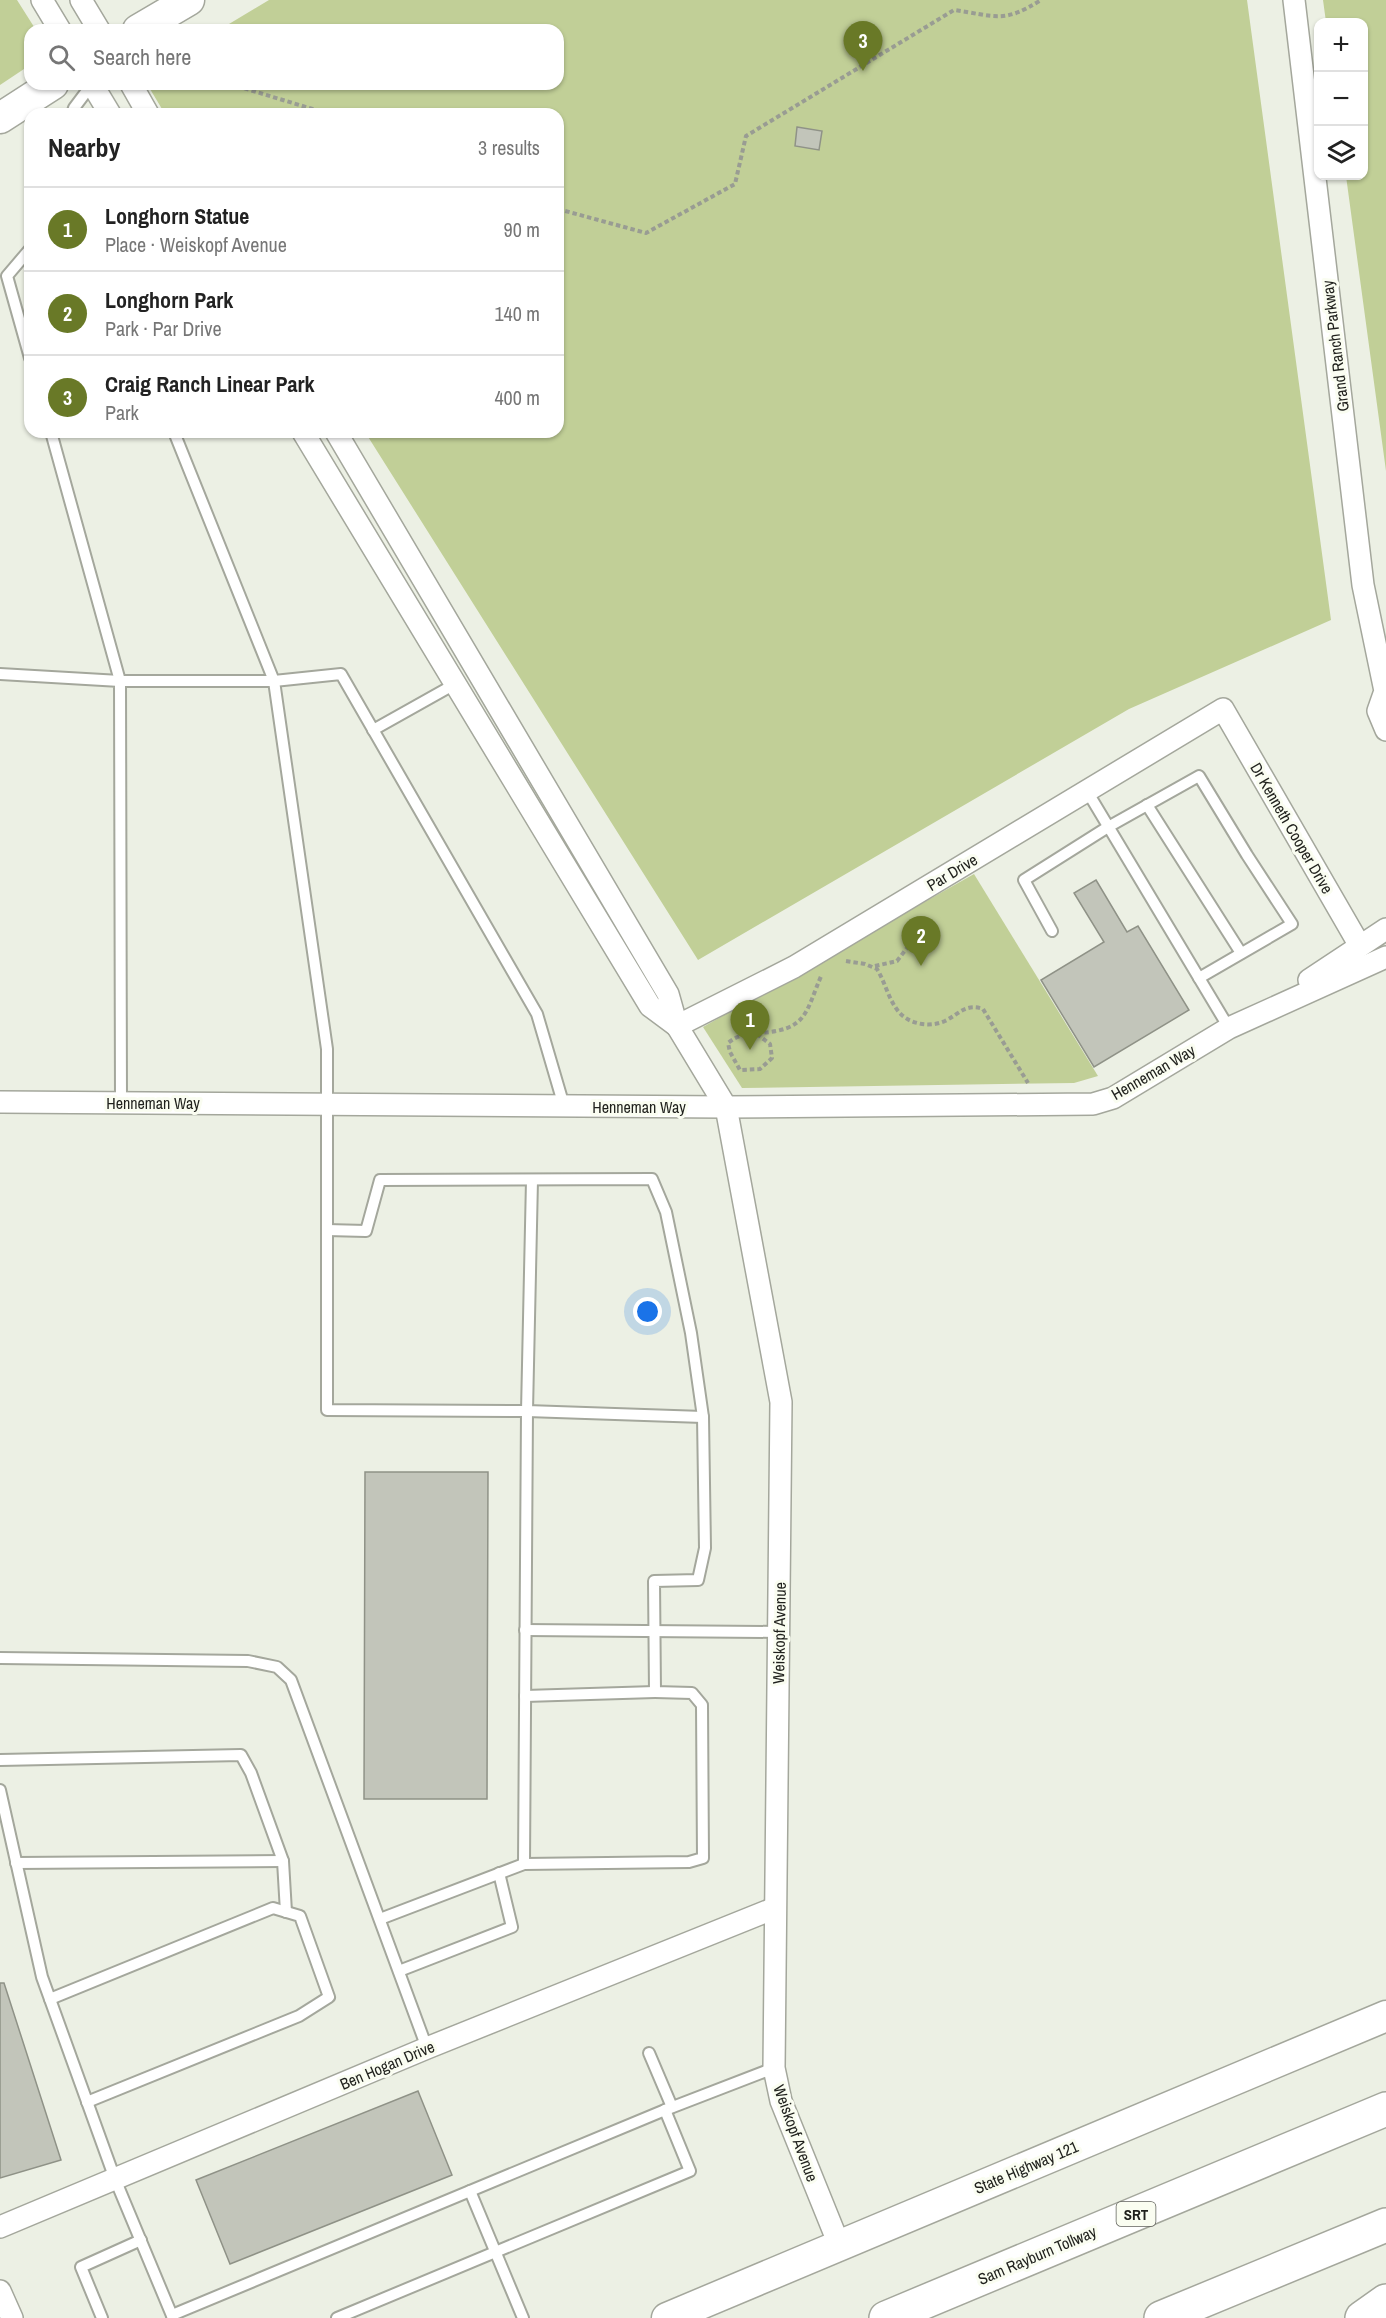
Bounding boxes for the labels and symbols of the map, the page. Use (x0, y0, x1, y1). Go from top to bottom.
pin: 3 (844, 22, 882, 71)
street label: Grand Ranch Parkway (1316, 279, 1354, 413)
street label: Dr Kenneth Cooper Drive (1245, 758, 1339, 898)
street label: Par Drive (923, 848, 981, 896)
pin: 2 (902, 916, 940, 966)
pin: 1 (730, 1000, 770, 1050)
street label: Henneman Way (1107, 1039, 1199, 1105)
street label: Henneman Way (106, 1092, 200, 1114)
street label: Henneman Way (592, 1096, 686, 1118)
your location (633, 1297, 662, 1326)
street label: Weiskopf Avenue (767, 1582, 791, 1684)
street label: Ben Hogan Drive (336, 2035, 438, 2095)
street label: Weiskopf Avenue (768, 2081, 824, 2185)
street label: State Highway 121 (971, 2135, 1082, 2199)
road number: SRT (1116, 2202, 1156, 2226)
street label: Sam Rayburn Tollway (974, 2220, 1100, 2290)

